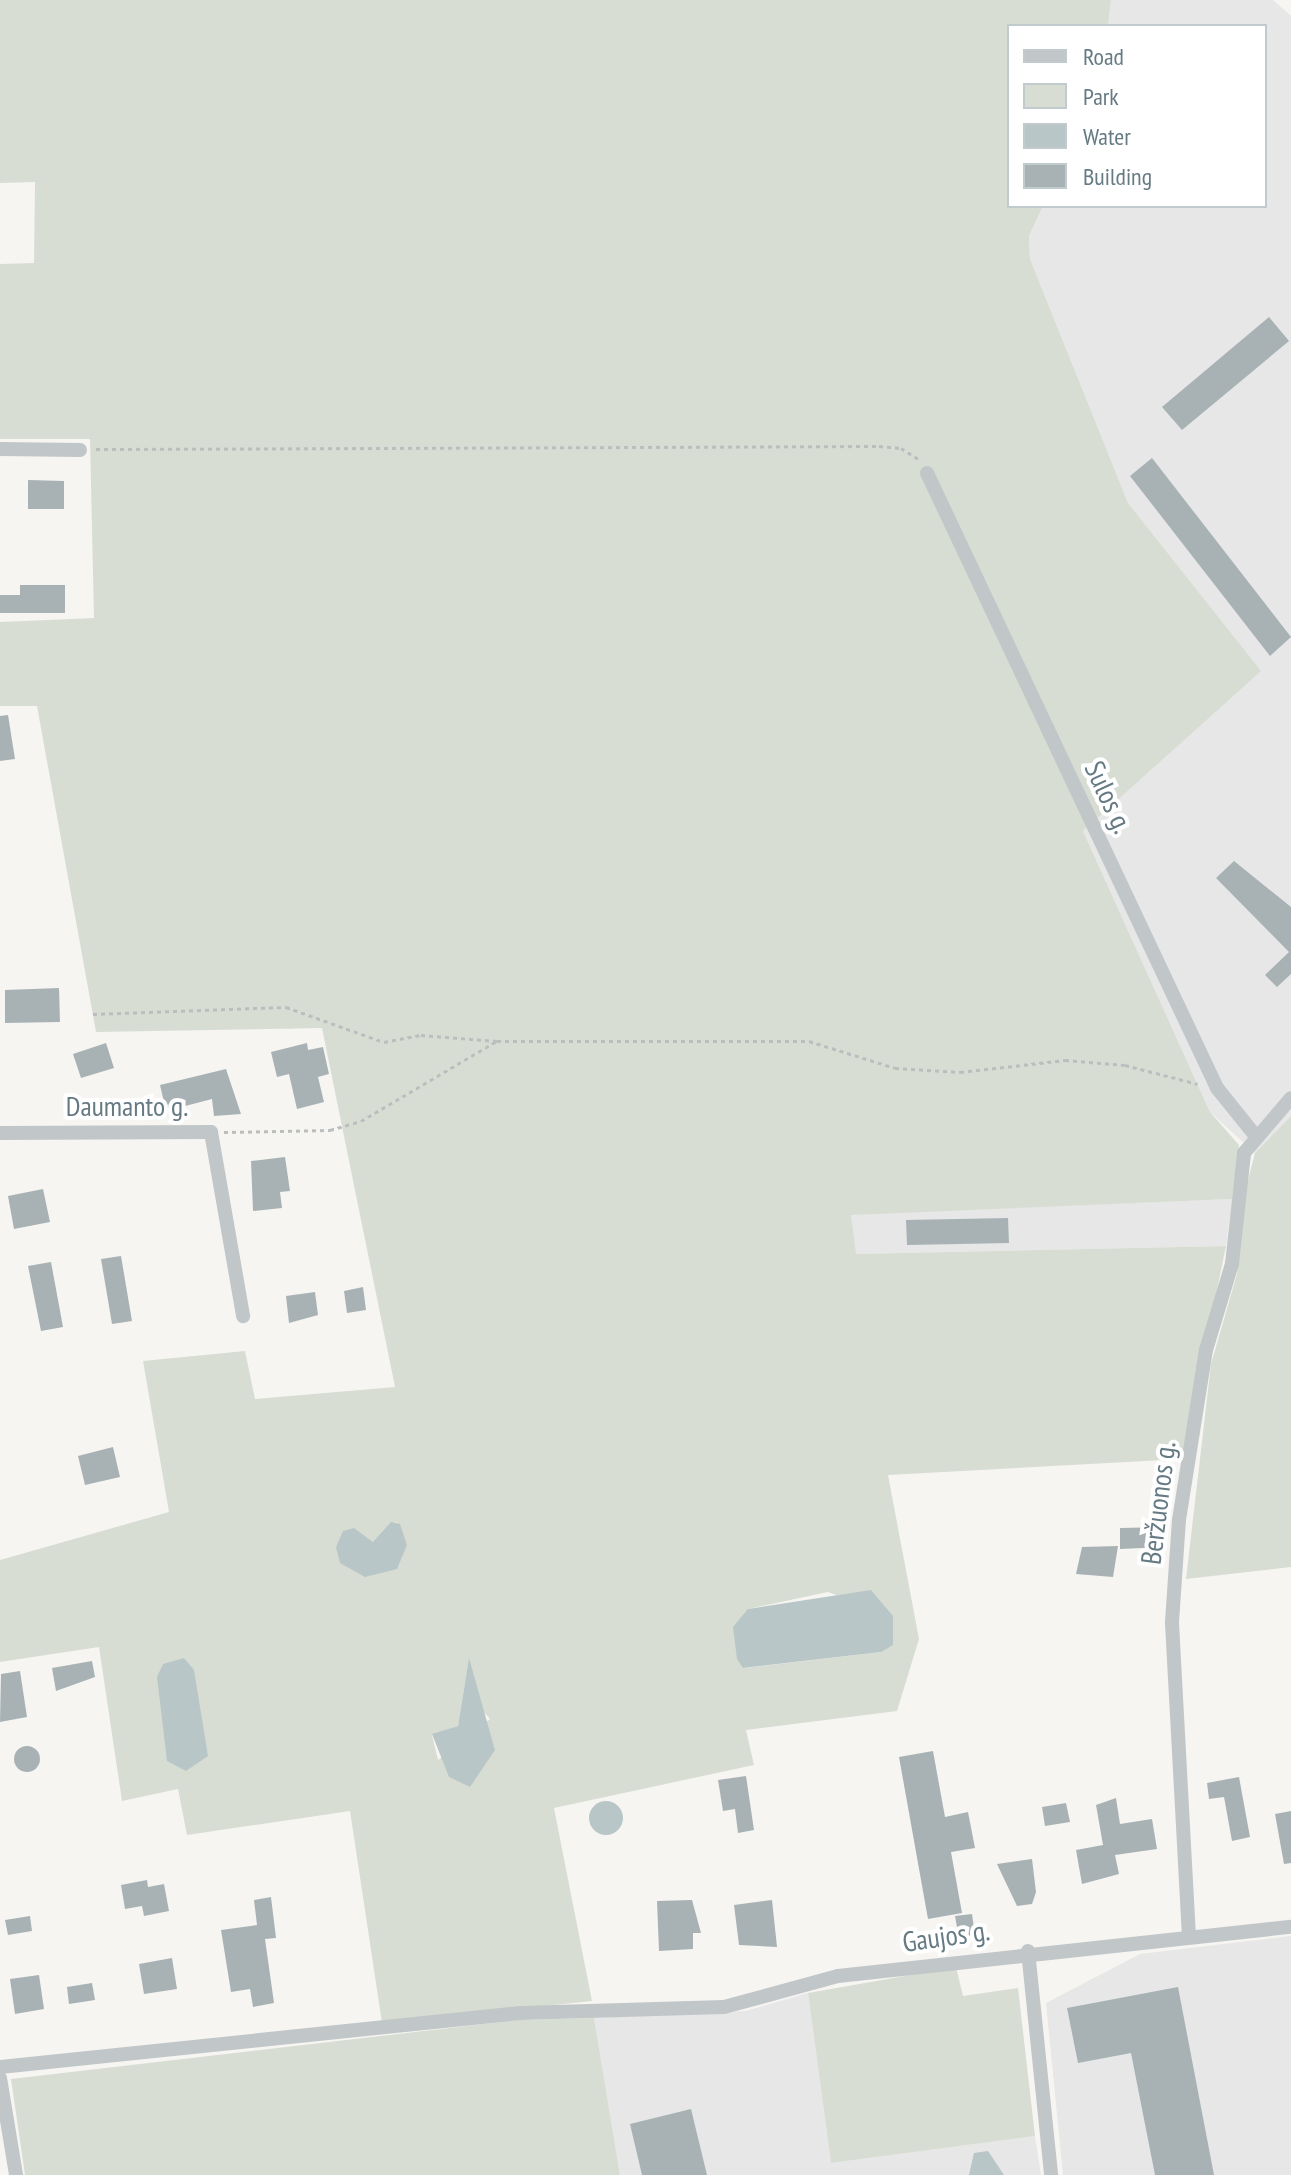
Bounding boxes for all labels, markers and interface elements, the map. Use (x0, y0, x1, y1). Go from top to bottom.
legend (1007, 24, 1267, 208)
text: Road (1083, 41, 1124, 72)
text: Park (1083, 81, 1119, 112)
text: Water (1083, 121, 1131, 152)
text: Building (1083, 161, 1152, 192)
street label: Sulos g. (1078, 756, 1140, 838)
street label: Daumanto g. (66, 1089, 188, 1123)
street label: Beržuonos g. (1134, 1440, 1182, 1566)
street label: Gaujos g. (900, 1913, 992, 1959)

